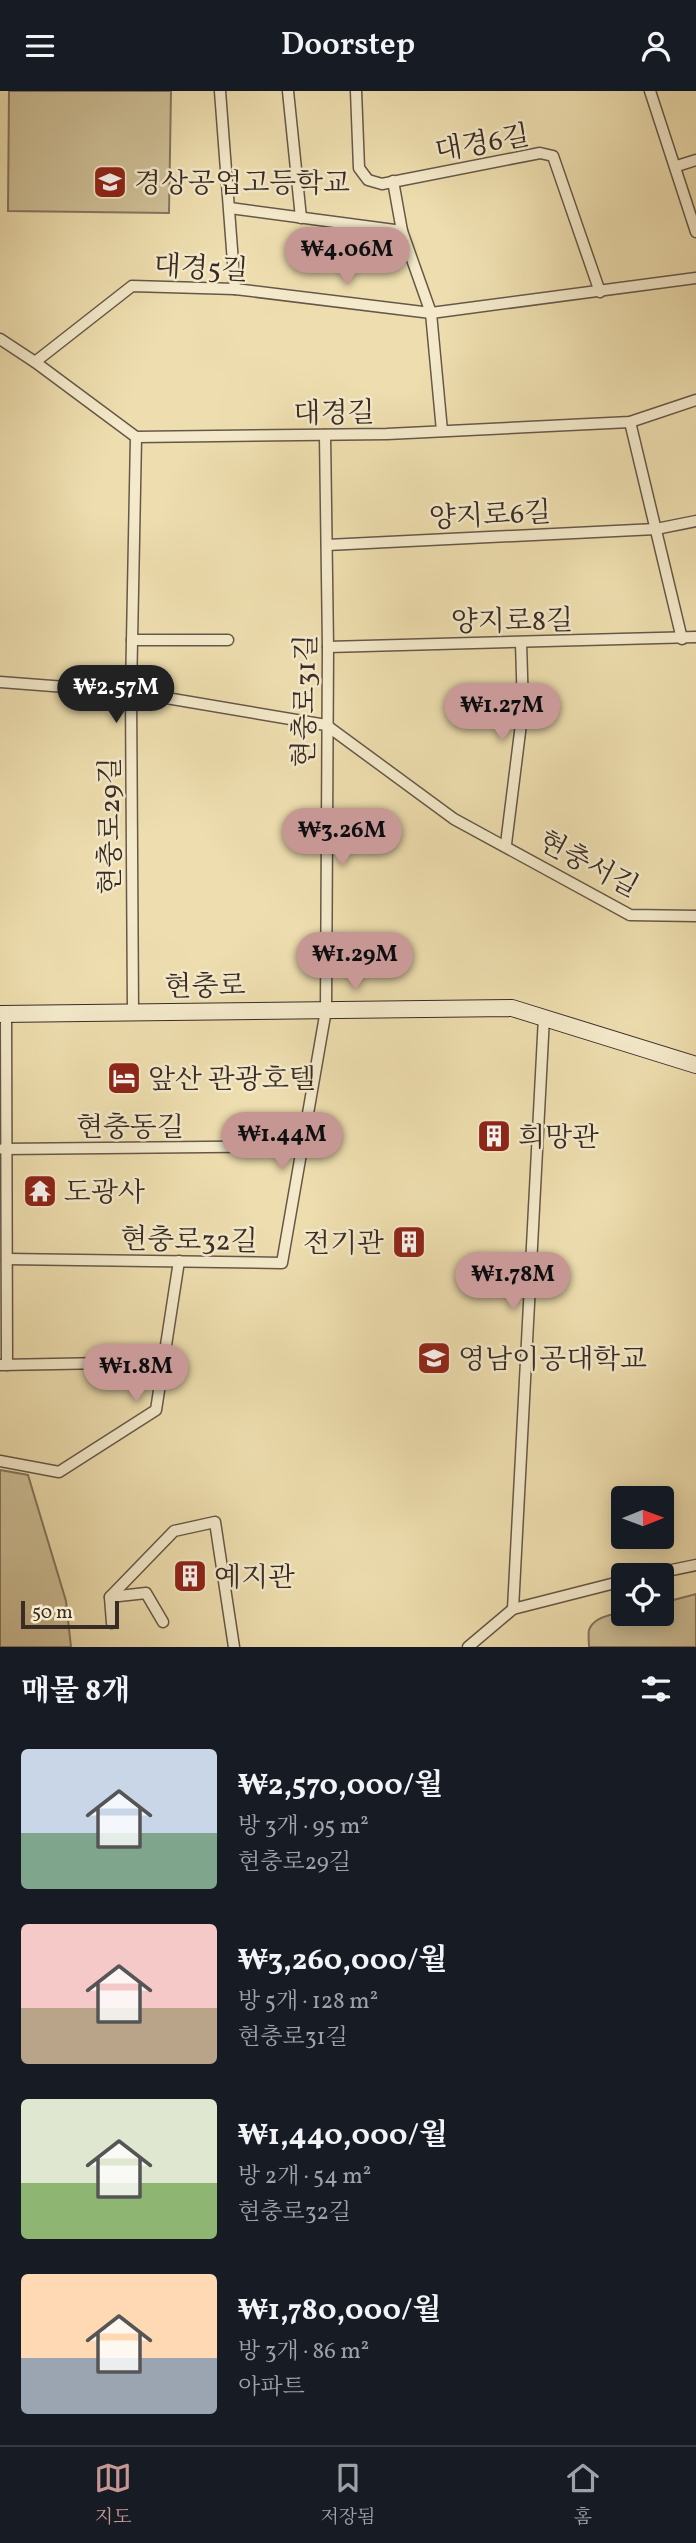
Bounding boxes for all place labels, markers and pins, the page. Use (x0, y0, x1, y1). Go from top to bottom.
school or university icon: 경상공업고등학교 (91, 163, 129, 201)
place label: 경상공업고등학교 (134, 165, 350, 204)
pin: ₩4.06M (290, 227, 404, 287)
pin: ₩2.57M (59, 665, 173, 725)
pin: ₩1.27M (445, 683, 559, 743)
pin: ₩3.26M (285, 809, 399, 868)
pin: ₩1.29M (298, 933, 412, 992)
hotel icon: 앞산 관광호텔 (105, 1059, 143, 1097)
place label: 앞산 관광호텔 (148, 1061, 316, 1100)
pin: ₩1.44M (225, 1112, 339, 1172)
building icon: 희망관 (475, 1117, 513, 1155)
place label: 희망관 (518, 1119, 599, 1158)
temple icon: 도광사 (21, 1172, 59, 1210)
place label: 도광사 (64, 1174, 145, 1213)
building icon: 전기관 (390, 1223, 428, 1261)
place label: 전기관 (303, 1225, 384, 1264)
pin: ₩1.78M (456, 1253, 570, 1312)
school or university icon: 영남이공대학교 (415, 1339, 453, 1377)
place label: 영남이공대학교 (458, 1341, 647, 1380)
pin: ₩1.8M (87, 1345, 185, 1404)
building icon: 예지관 (171, 1557, 209, 1595)
place label: 예지관 (214, 1559, 295, 1598)

